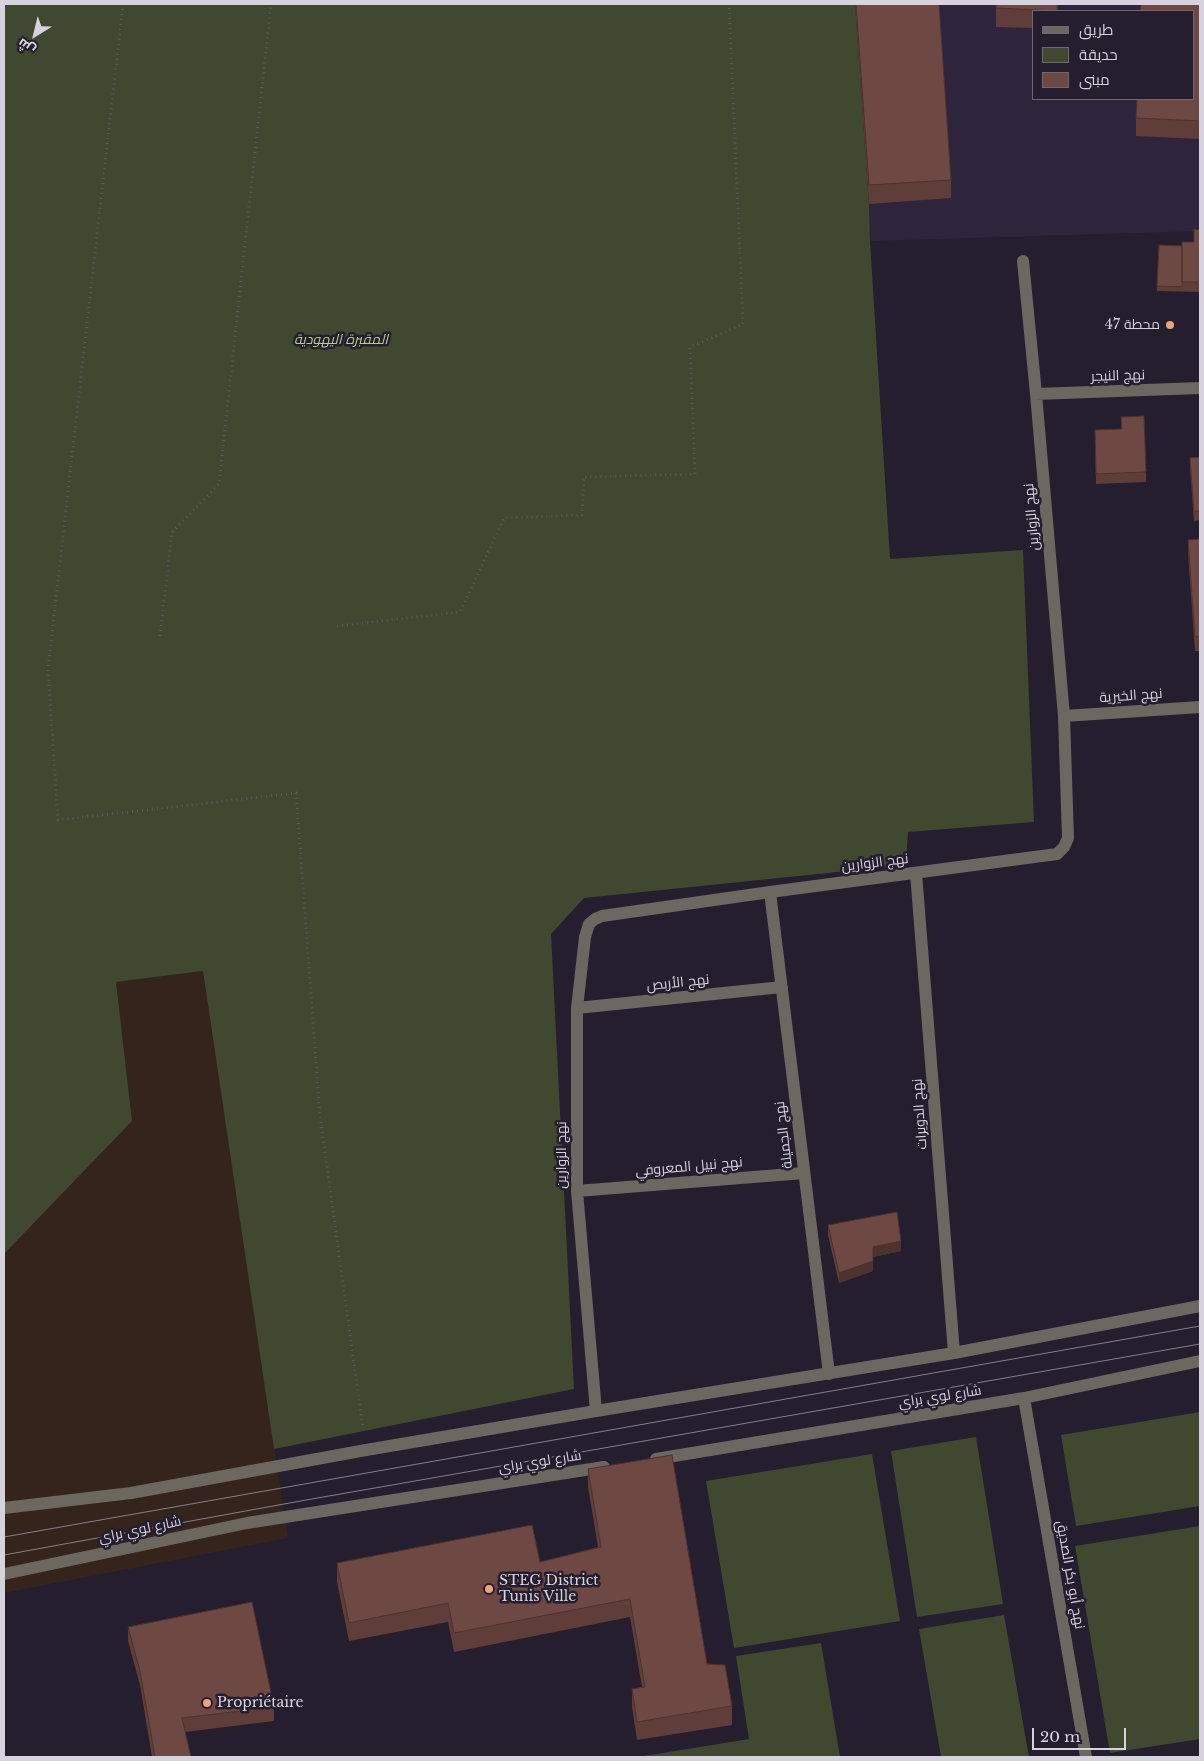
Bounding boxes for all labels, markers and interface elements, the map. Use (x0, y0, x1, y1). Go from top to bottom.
north arrow (10, 10, 60, 60)
legend (1032, 10, 1194, 100)
text: طريق (1079, 20, 1113, 39)
text: ش (14, 35, 39, 60)
text: حديقة (1079, 45, 1118, 64)
text: مبنى (1079, 70, 1110, 89)
place label: محطة 47 (1105, 317, 1160, 333)
marker: محطة 47 (1164, 319, 1176, 331)
park label: المقبرة اليهودية (294, 332, 388, 348)
street label: نهج النيجر (1091, 367, 1145, 385)
street label: نهج الزوارين (1021, 483, 1043, 551)
street label: نهج الخيرية (1099, 685, 1163, 707)
street label: نهج الزوارين (841, 851, 909, 875)
street label: نهج الأربص (646, 971, 710, 995)
street label: نهج الدويرات (909, 1078, 931, 1150)
street label: نهج الجميلة (772, 1100, 796, 1170)
street label: نهج الزوارين (554, 1121, 570, 1189)
street label: نهج نبيل المعروفي (635, 1154, 743, 1180)
street label: شارع لوي براي (897, 1382, 983, 1412)
street label: شارع لوي براي (497, 1447, 583, 1477)
street label: شارع لوي براي (97, 1513, 183, 1547)
street label: نهج أبو بكر الصديق (1052, 1519, 1088, 1631)
place label: STEG District Tunis Ville (499, 1573, 599, 1605)
marker: STEG District Tunis Ville (483, 1583, 495, 1595)
place label: Propriétaire (217, 1695, 304, 1711)
marker: Propriétaire (201, 1697, 213, 1709)
scale bar (1034, 1718, 1128, 1750)
text: 20 m (1040, 1727, 1080, 1746)

